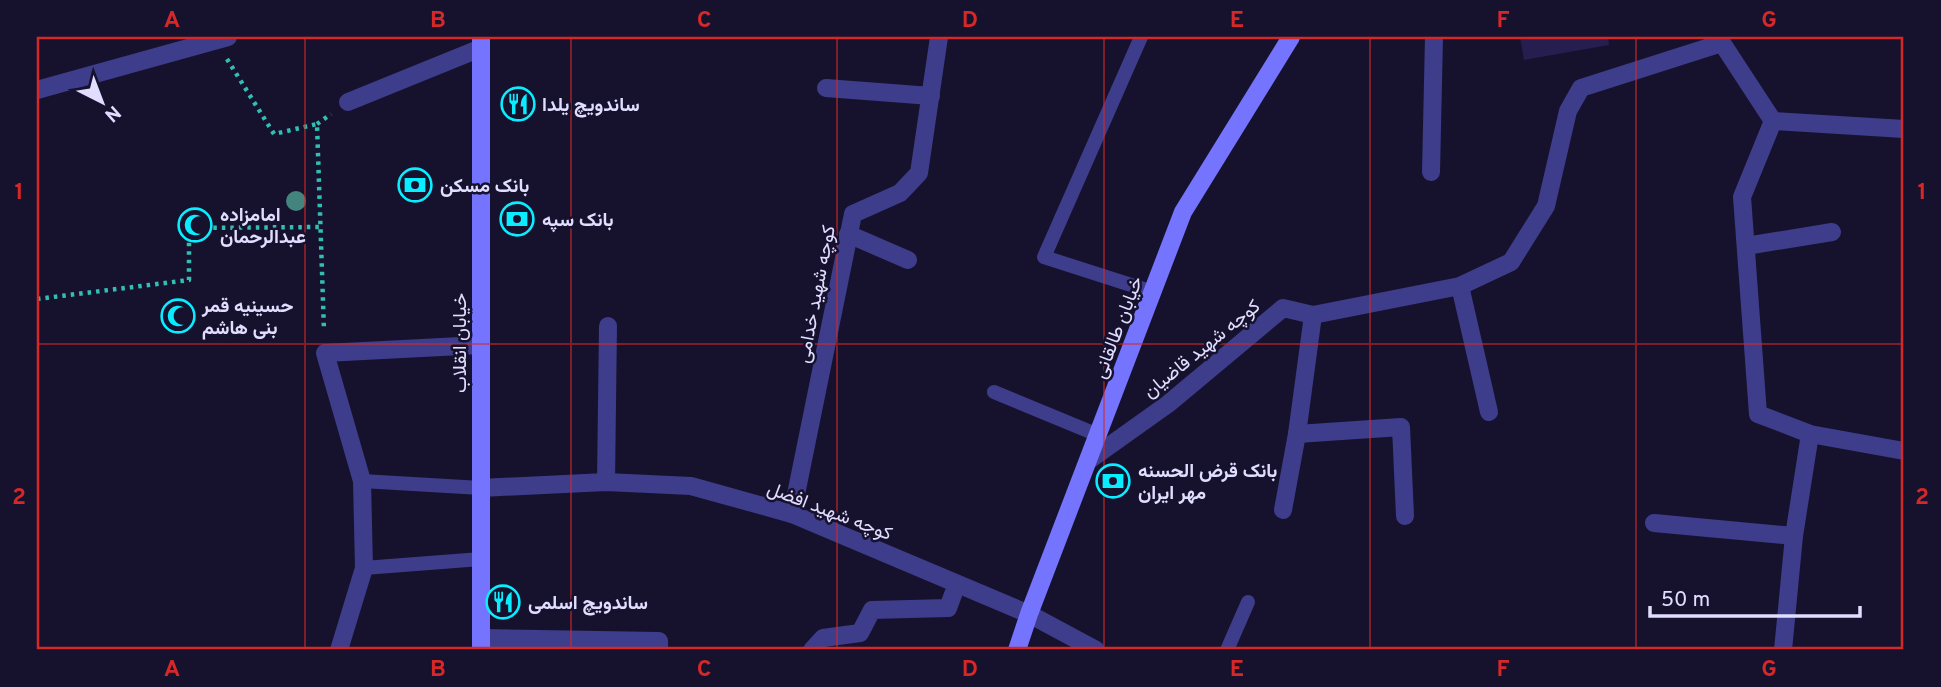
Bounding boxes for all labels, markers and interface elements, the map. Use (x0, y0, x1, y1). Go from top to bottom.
text: A (164, 7, 180, 36)
text: B (430, 7, 446, 36)
text: C (697, 7, 711, 36)
text: D (962, 7, 978, 36)
text: E (1230, 7, 1244, 36)
text: F (1496, 7, 1510, 36)
text: G (1761, 7, 1777, 36)
north arrow (66, 66, 136, 136)
restaurant icon: ساندویچ یلدا (499, 85, 537, 123)
place label: ساندویچ یلدا (542, 94, 640, 118)
text: N (99, 100, 125, 127)
bank icon: بانک مسکن (396, 166, 434, 204)
place label: بانک مسکن (440, 175, 529, 199)
text: 1 (14, 179, 24, 208)
text: 1 (1917, 179, 1927, 208)
bank icon: بانک سپه (498, 200, 536, 238)
place label: امامزاده عبدالرحمان (220, 204, 306, 250)
mosque icon: امامزاده عبدالرحمان (176, 206, 214, 244)
place label: بانک سپه (542, 209, 614, 233)
street label: کوچه شهید خدامی (792, 223, 842, 365)
street label: خیابان طالقانی (1088, 273, 1149, 382)
street label: خیابان انقلاب (449, 293, 473, 393)
place label: حسینیه قمر بنی هاشم (201, 295, 293, 341)
street label: کوچه شهید قاضیان (1139, 295, 1266, 404)
mosque icon: حسینیه قمر بنی هاشم (159, 297, 197, 335)
place label: بانک قرض الحسنه مهر ایران (1138, 460, 1277, 506)
bank icon: بانک قرض الحسنه مهر ایران (1094, 462, 1132, 500)
street label: کوچه شهید افضل (763, 477, 895, 547)
text: 2 (12, 484, 26, 513)
text: 2 (1915, 484, 1929, 513)
scale bar (1650, 575, 1860, 619)
restaurant icon: ساندویچ اسلمی (484, 583, 522, 621)
text: 50 m (1661, 587, 1710, 614)
place label: ساندویچ اسلمی (528, 592, 648, 616)
text: A (164, 656, 180, 685)
text: B (430, 656, 446, 685)
text: C (697, 656, 711, 685)
text: D (962, 656, 978, 685)
text: E (1230, 656, 1244, 685)
text: F (1496, 656, 1510, 685)
text: G (1761, 656, 1777, 685)

